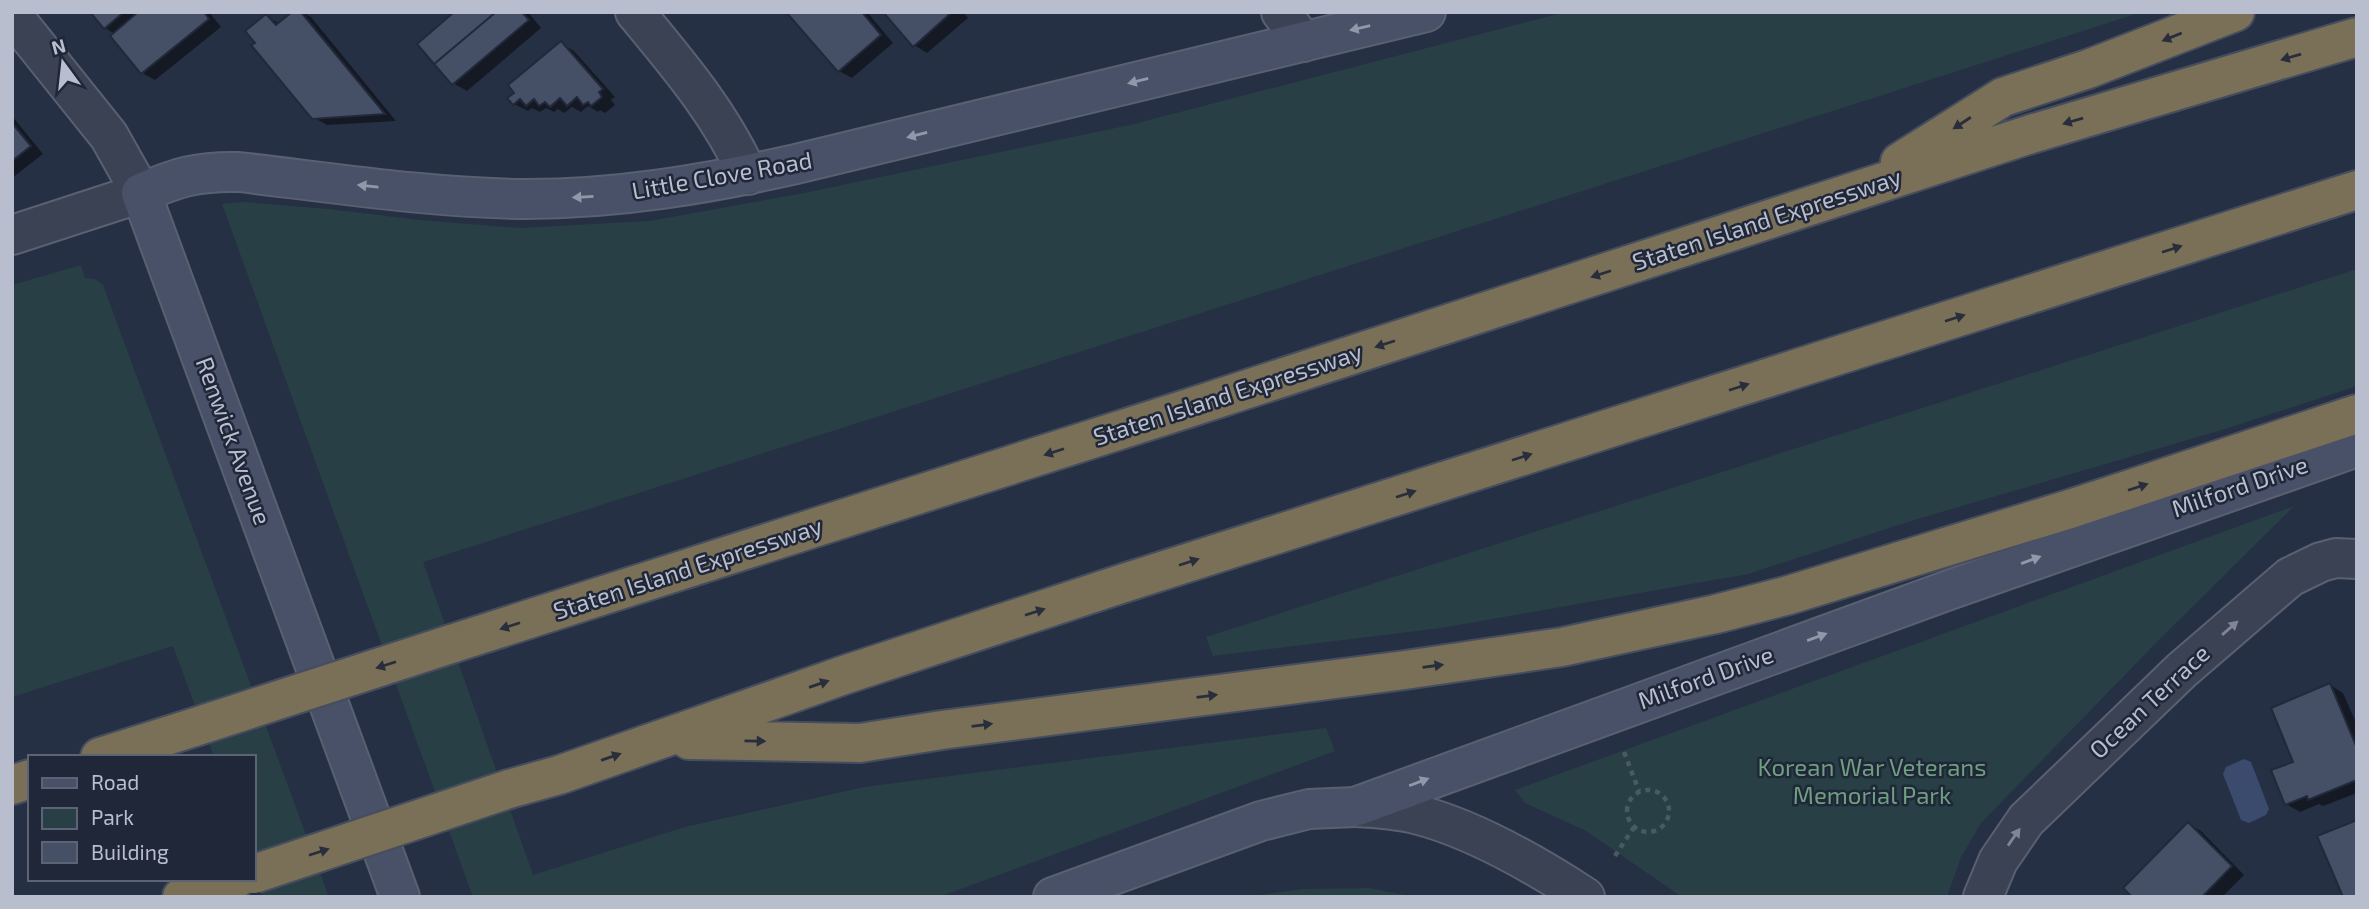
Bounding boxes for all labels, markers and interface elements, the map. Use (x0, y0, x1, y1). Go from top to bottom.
one-way arrow (1349, 23, 1371, 34)
north arrow (28, 28, 98, 98)
one-way arrow (2161, 32, 2182, 43)
text: N (49, 33, 68, 59)
one-way arrow (2281, 52, 2302, 62)
one-way arrow (1127, 76, 1149, 87)
one-way arrow (1953, 116, 1972, 129)
one-way arrow (2062, 117, 2083, 127)
one-way arrow (906, 130, 928, 141)
street label: Little Clove Road (629, 144, 814, 205)
street label: Staten Island Expressway (1628, 161, 1905, 276)
one-way arrow (357, 181, 379, 192)
one-way arrow (572, 192, 594, 203)
one-way arrow (2162, 243, 2183, 254)
one-way arrow (1591, 269, 1612, 280)
one-way arrow (1945, 312, 1966, 323)
street label: Staten Island Expressway (1089, 336, 1366, 451)
one-way arrow (1374, 340, 1395, 350)
street label: Renwick Avenue (191, 353, 278, 528)
one-way arrow (1728, 382, 1749, 392)
one-way arrow (1043, 447, 1064, 457)
street label: Milford Drive (2168, 449, 2311, 522)
one-way arrow (1512, 451, 1533, 461)
one-way arrow (2128, 481, 2149, 492)
one-way arrow (1396, 488, 1417, 498)
street label: Staten Island Expressway (549, 510, 826, 625)
one-way arrow (2021, 555, 2042, 566)
one-way arrow (1179, 557, 1200, 567)
one-way arrow (1025, 606, 1046, 617)
one-way arrow (2222, 620, 2239, 636)
one-way arrow (500, 621, 521, 631)
one-way arrow (1806, 632, 1827, 643)
street label: Ocean Terrace (2083, 638, 2215, 764)
street label: Milford Drive (1634, 639, 1777, 715)
one-way arrow (376, 661, 397, 671)
one-way arrow (1422, 661, 1444, 672)
one-way arrow (809, 678, 830, 689)
one-way arrow (1196, 690, 1218, 701)
one-way arrow (971, 719, 993, 730)
one-way arrow (745, 735, 767, 747)
one-way arrow (600, 751, 621, 762)
park label: Korean War Veterans Memorial Park (1758, 752, 1986, 809)
legend (28, 755, 256, 881)
text: Road (91, 769, 139, 794)
one-way arrow (1409, 777, 1430, 788)
text: Park (91, 804, 134, 829)
one-way arrow (2007, 828, 2021, 846)
text: Building (91, 839, 169, 864)
one-way arrow (308, 846, 329, 857)

